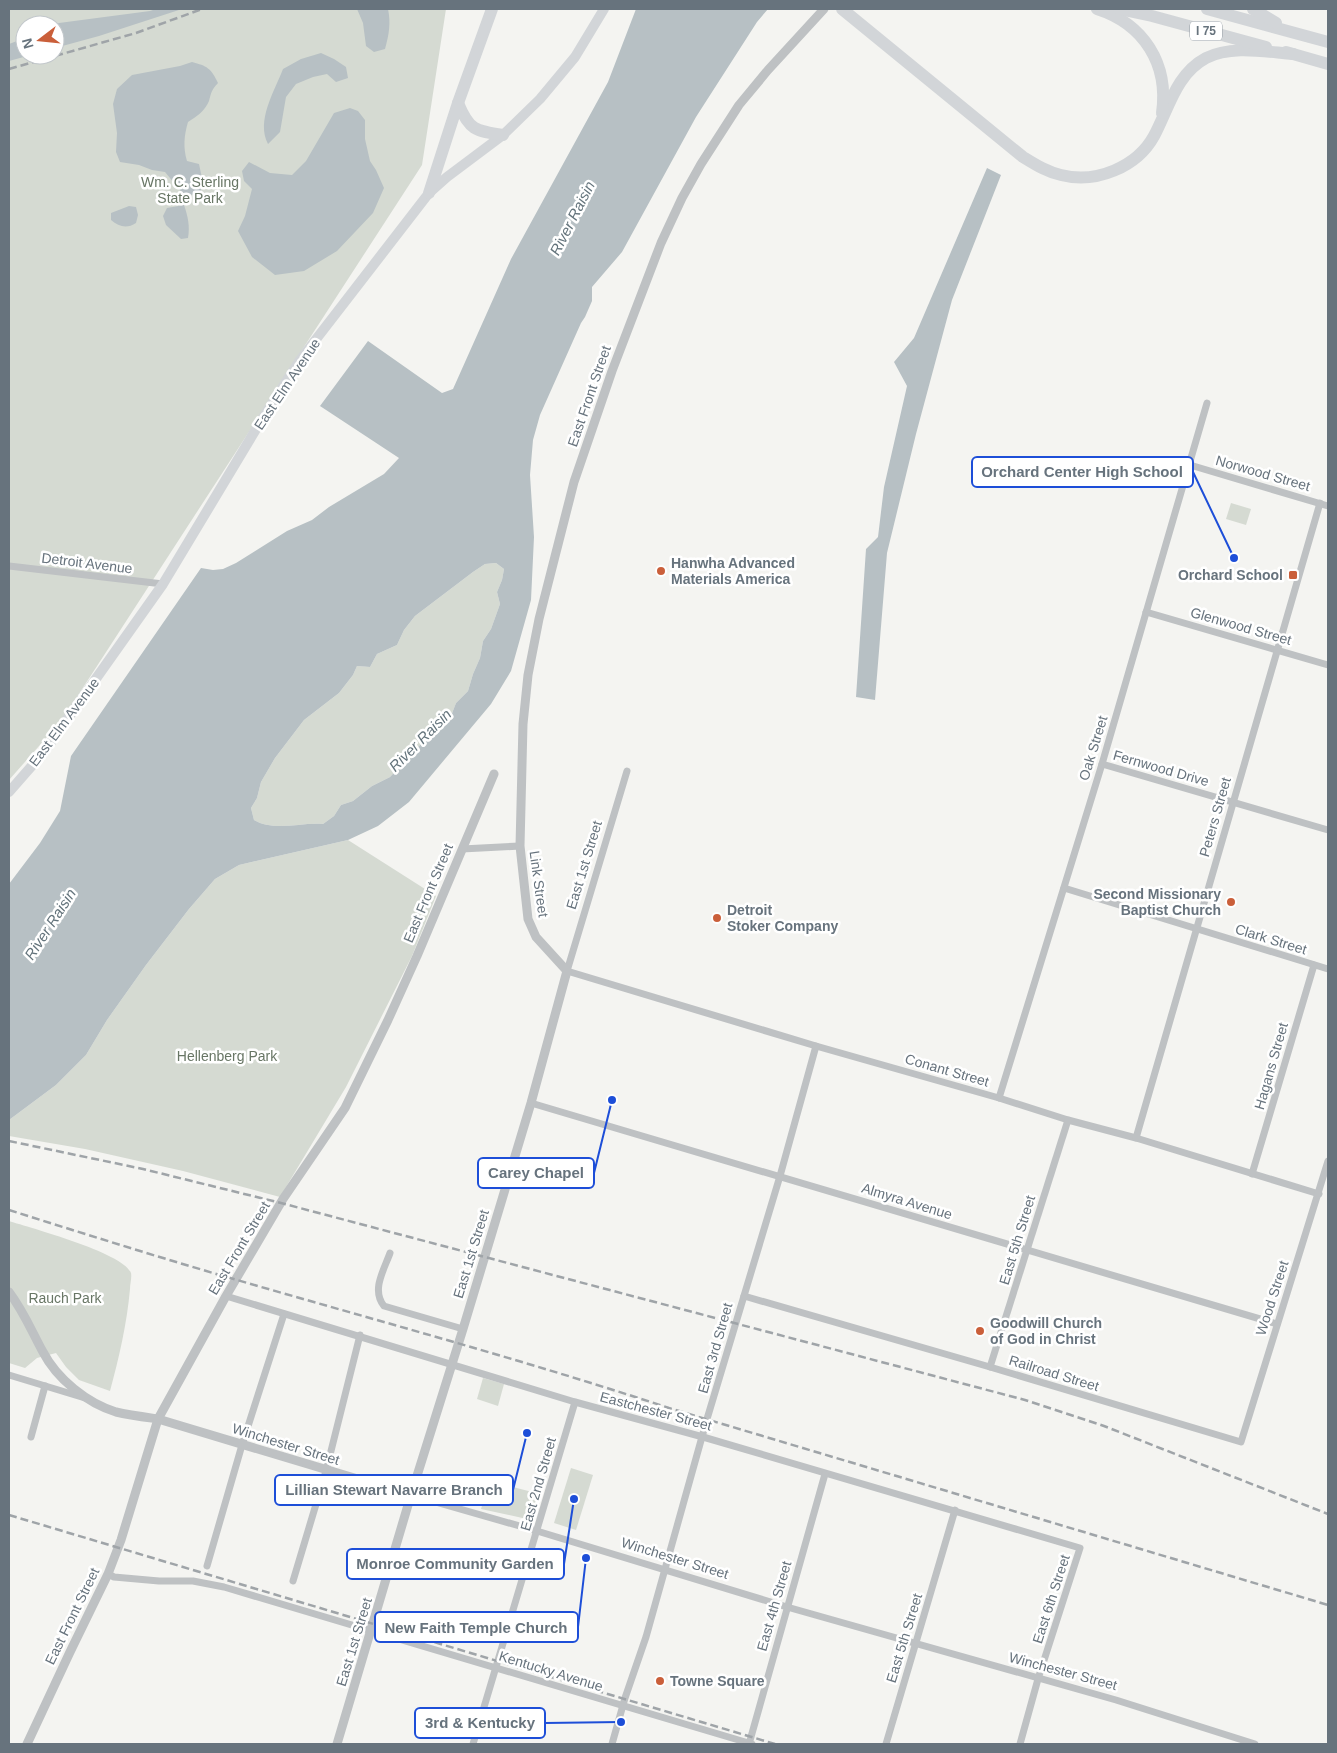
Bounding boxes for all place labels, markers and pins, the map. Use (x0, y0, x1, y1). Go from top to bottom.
callout: Orchard Center High School (972, 457, 1193, 487)
place label: Hanwha Advanced Materials America (671, 555, 795, 587)
marker: Hanwha Advanced Materials America (655, 565, 667, 577)
place label: Orchard School (1178, 567, 1283, 583)
marker: Orchard School (1287, 569, 1299, 581)
place label: Second Missionary Baptist Church (1093, 886, 1221, 918)
marker: Second Missionary Baptist Church (1225, 896, 1237, 908)
place label: Detroit Stoker Company (727, 902, 838, 934)
marker: Detroit Stoker Company (711, 912, 723, 924)
callout: Carey Chapel (478, 1158, 594, 1188)
place label: Goodwill Church of God in Christ (990, 1315, 1102, 1347)
marker: Goodwill Church of God in Christ (974, 1325, 986, 1337)
callout: Lillian Stewart Navarre Branch (275, 1475, 513, 1505)
callout: Monroe Community Garden (347, 1549, 564, 1579)
callout: New Faith Temple Church (375, 1612, 578, 1642)
place label: Towne Square (670, 1673, 765, 1689)
marker: Towne Square (654, 1675, 666, 1687)
callout: 3rd & Kentucky (415, 1708, 545, 1738)

